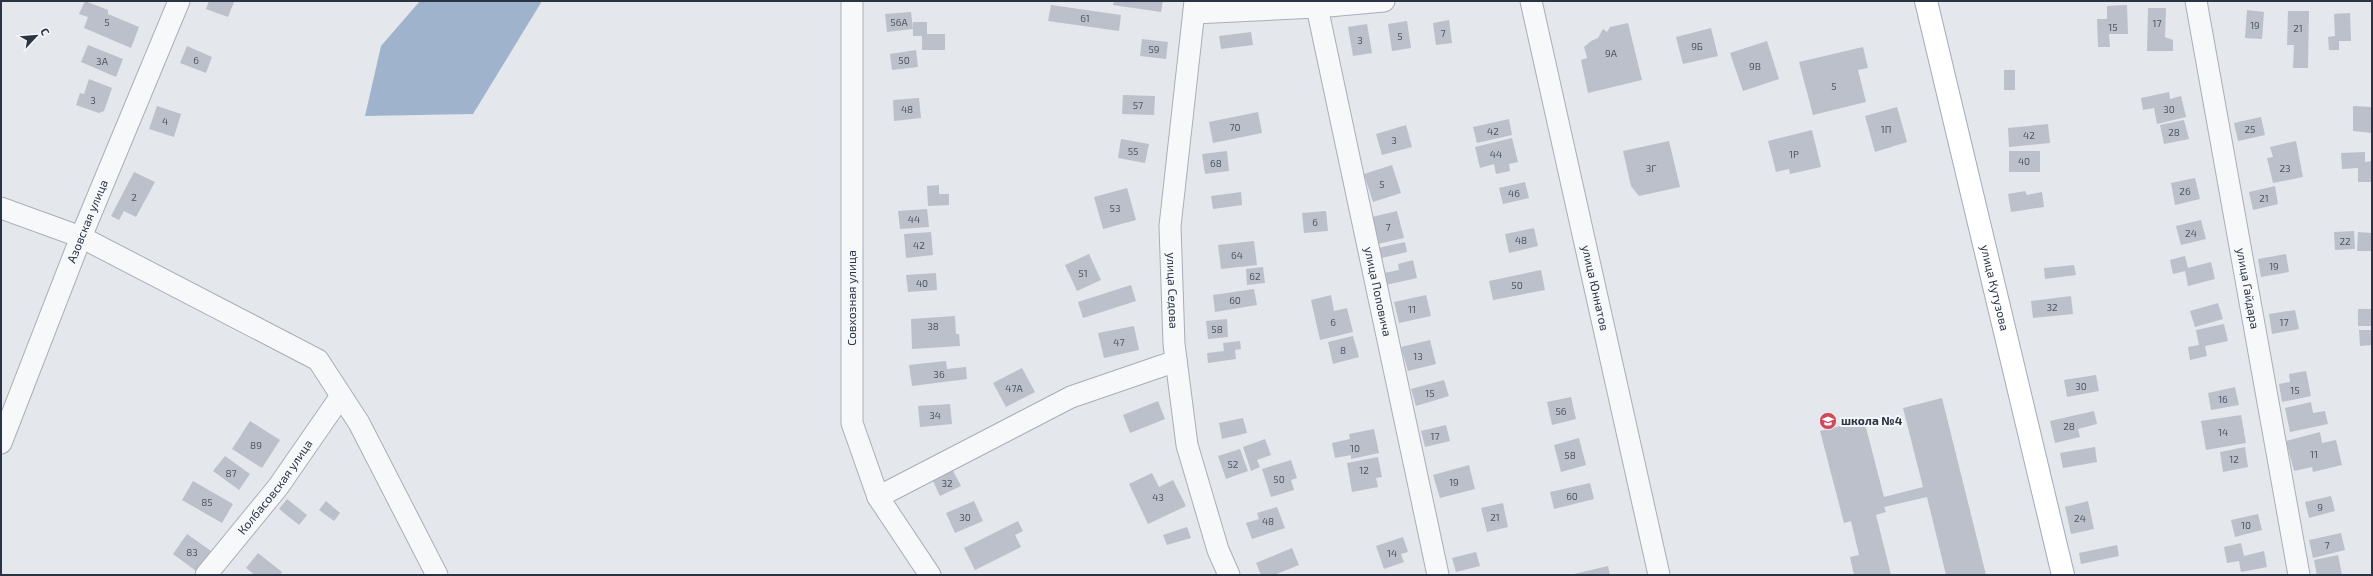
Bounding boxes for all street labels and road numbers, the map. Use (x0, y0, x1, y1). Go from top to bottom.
street label: Азовская улица (64, 177, 110, 265)
street label: улица Кутузова (1977, 243, 2012, 332)
street label: улица Юннатов (1579, 244, 1612, 332)
street label: улица Поповича (1361, 245, 1395, 338)
street label: улица Гайдара (2233, 247, 2263, 330)
street label: Совхозная улица (844, 250, 859, 346)
street label: улица Седова (1164, 252, 1181, 329)
street label: Колбасовская улица (234, 436, 315, 537)

